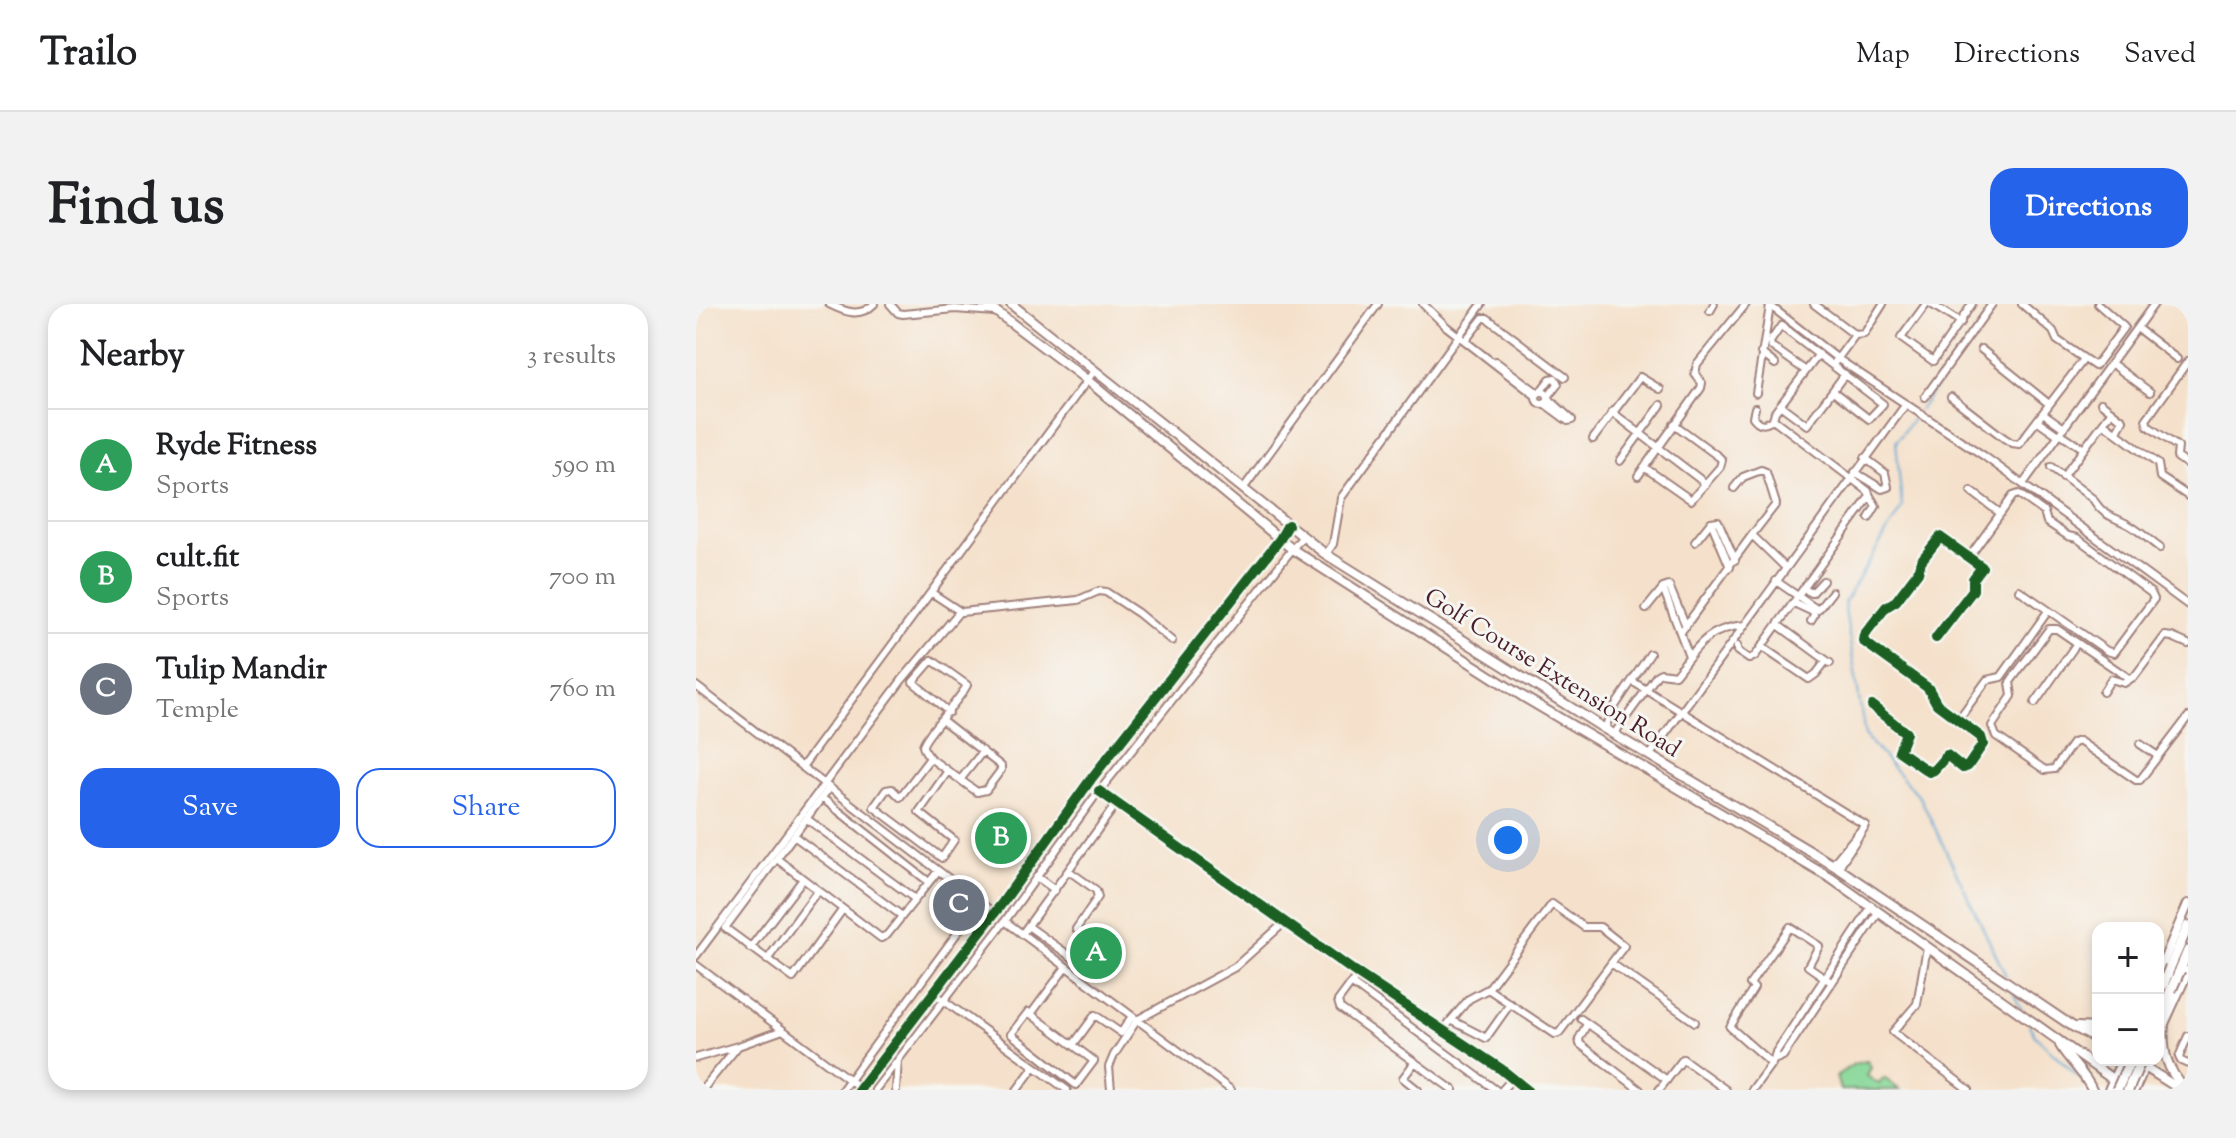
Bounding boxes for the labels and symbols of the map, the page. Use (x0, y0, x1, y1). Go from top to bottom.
street label: Golf Course Extension Road (1417, 581, 1687, 767)
pin: B (975, 808, 1027, 868)
your location (1488, 820, 1528, 860)
pin: C (933, 875, 985, 935)
pin: A (1070, 923, 1122, 983)

